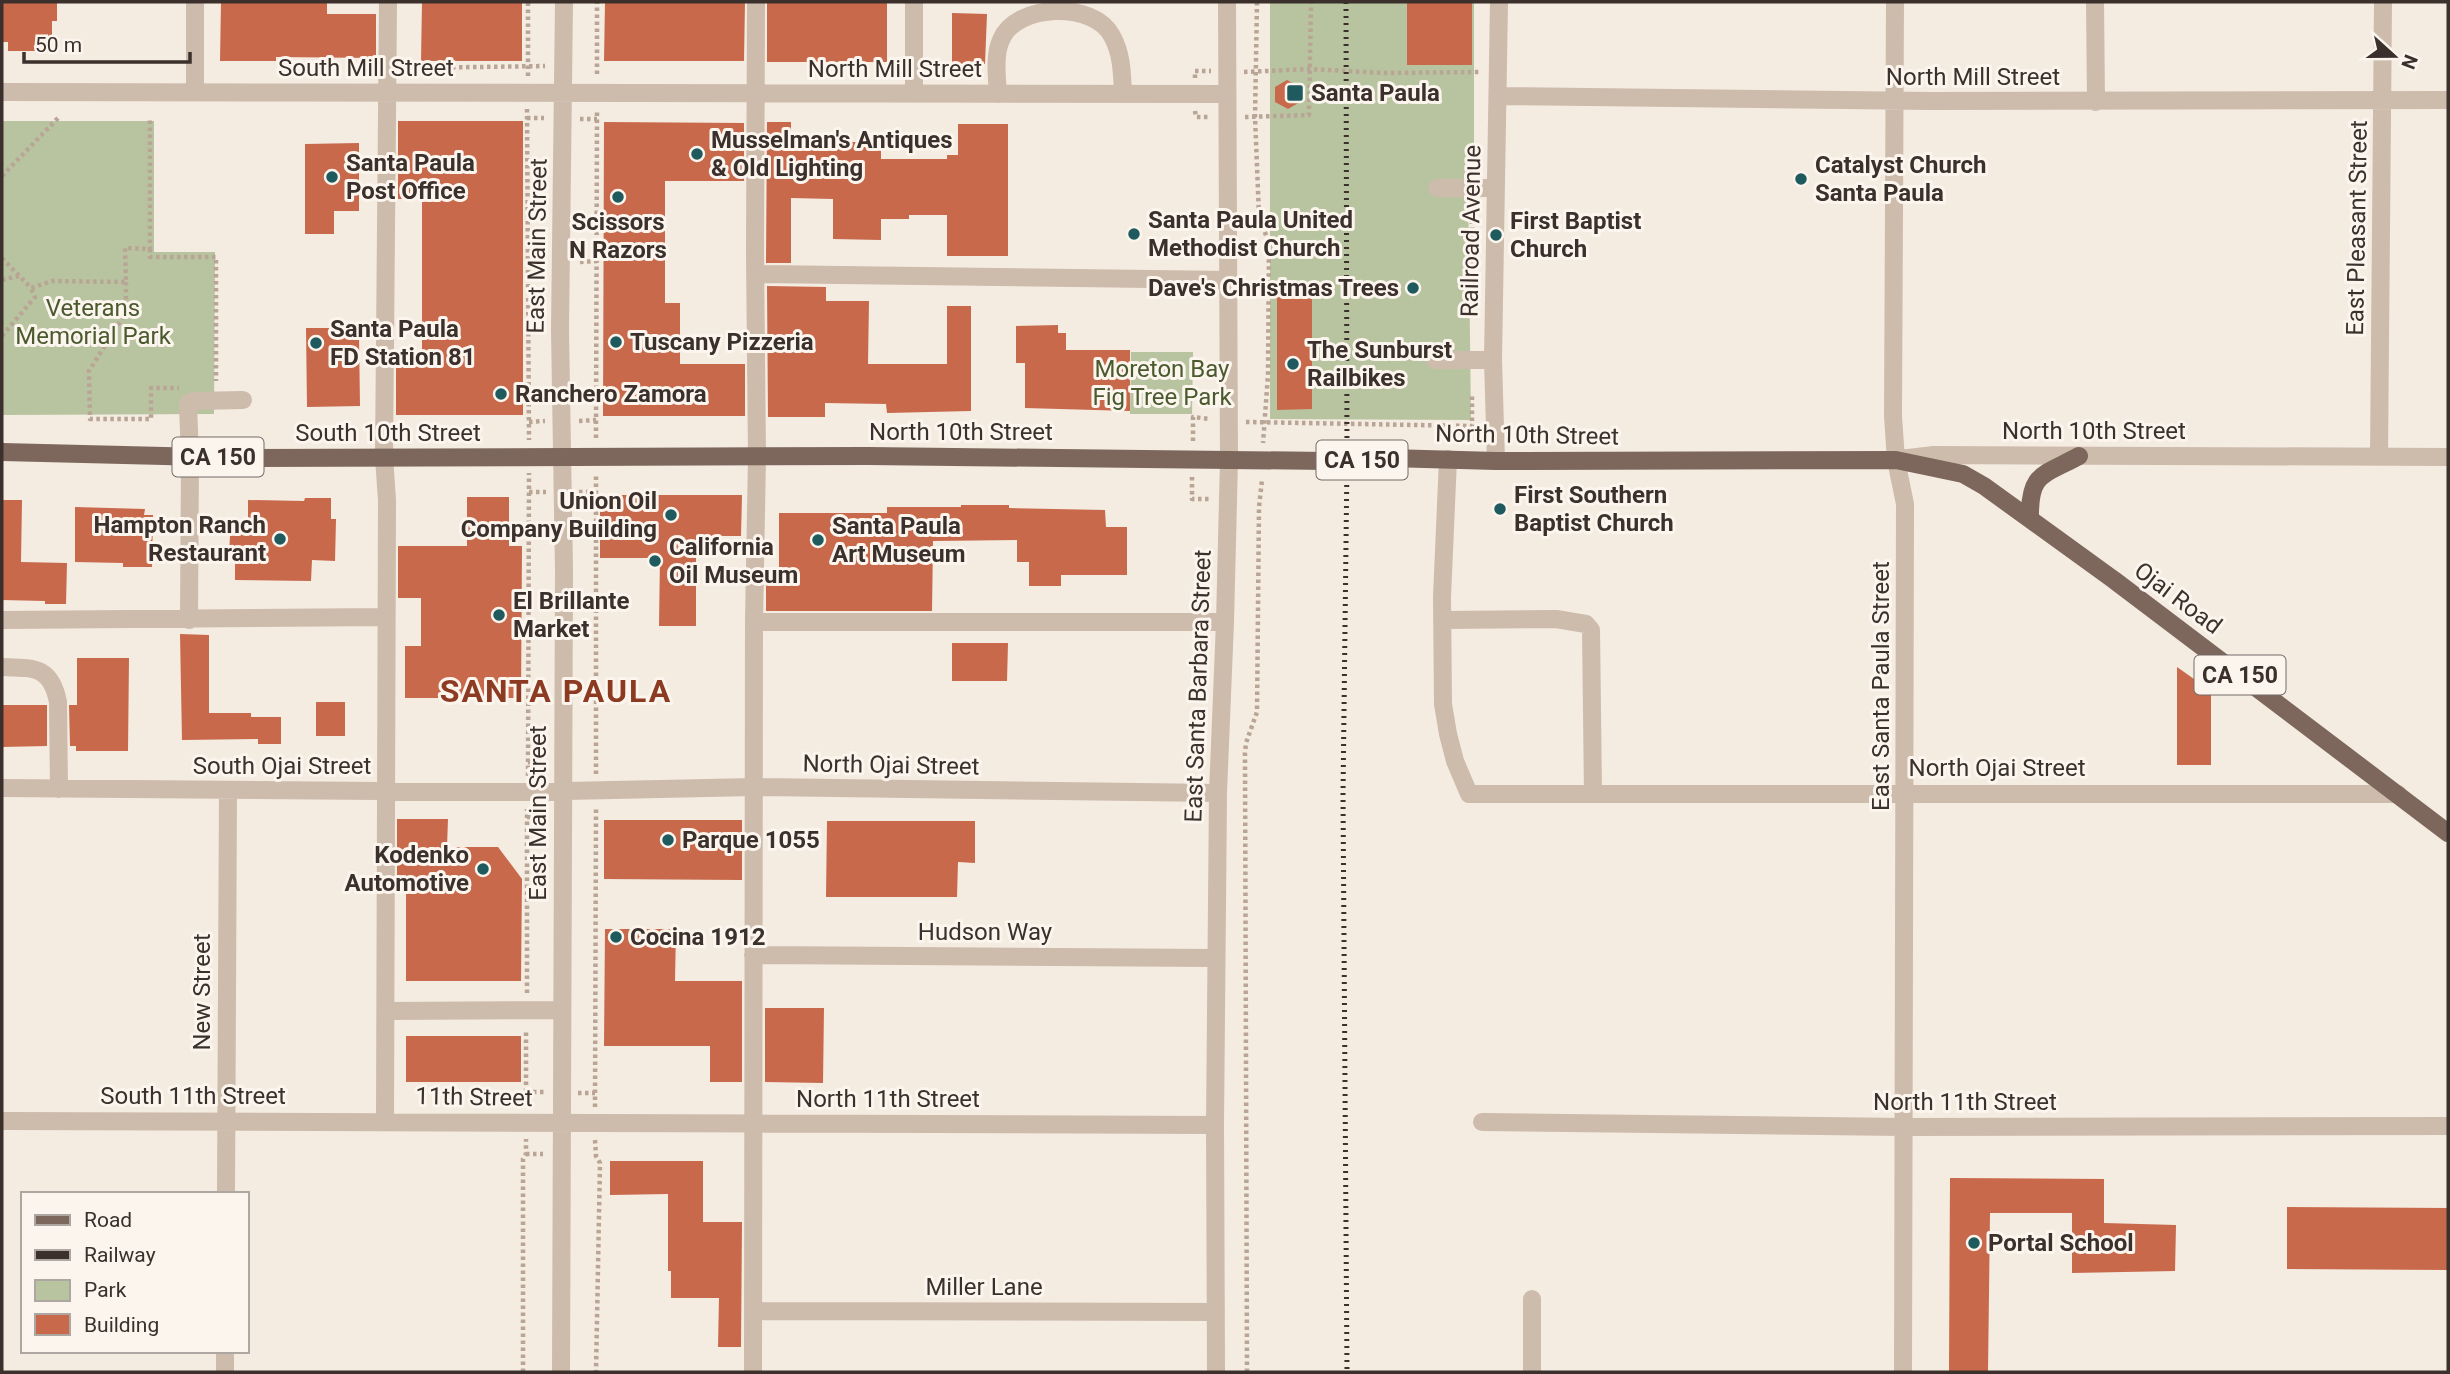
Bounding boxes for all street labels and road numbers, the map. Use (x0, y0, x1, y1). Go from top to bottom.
street label: South Mill Street (278, 54, 454, 82)
street label: North Mill Street (808, 55, 982, 83)
street label: North Mill Street (1886, 63, 2060, 91)
street label: East Pleasant Street (2341, 120, 2373, 336)
street label: Railroad Avenue (1456, 145, 1486, 317)
street label: East Main Street (521, 158, 553, 334)
street label: North 10th Street (2002, 417, 2186, 445)
street label: North 10th Street (869, 418, 1053, 446)
street label: South 10th Street (295, 419, 481, 447)
street label: North 10th Street (1435, 419, 1619, 451)
road number: CA 150 (172, 438, 264, 477)
road number: CA 150 (1316, 440, 1408, 480)
street label: East Santa Barbara Street (1179, 549, 1217, 823)
street label: Ojai Road (2129, 556, 2227, 640)
street label: East Santa Paula Street (1867, 561, 1895, 811)
road number: CA 150 (2194, 656, 2286, 694)
street label: East Main Street (524, 725, 552, 901)
street label: North Ojai Street (802, 749, 980, 781)
street label: South Ojai Street (193, 752, 371, 780)
street label: North Ojai Street (1909, 754, 2086, 782)
street label: Hudson Way (918, 918, 1053, 946)
street label: New Street (188, 933, 216, 1051)
street label: South 11th Street (100, 1082, 286, 1110)
street label: 11th Street (415, 1082, 533, 1112)
street label: North 11th Street (796, 1085, 980, 1113)
street label: North 11th Street (1873, 1088, 2057, 1116)
street label: Miller Lane (925, 1273, 1043, 1301)

